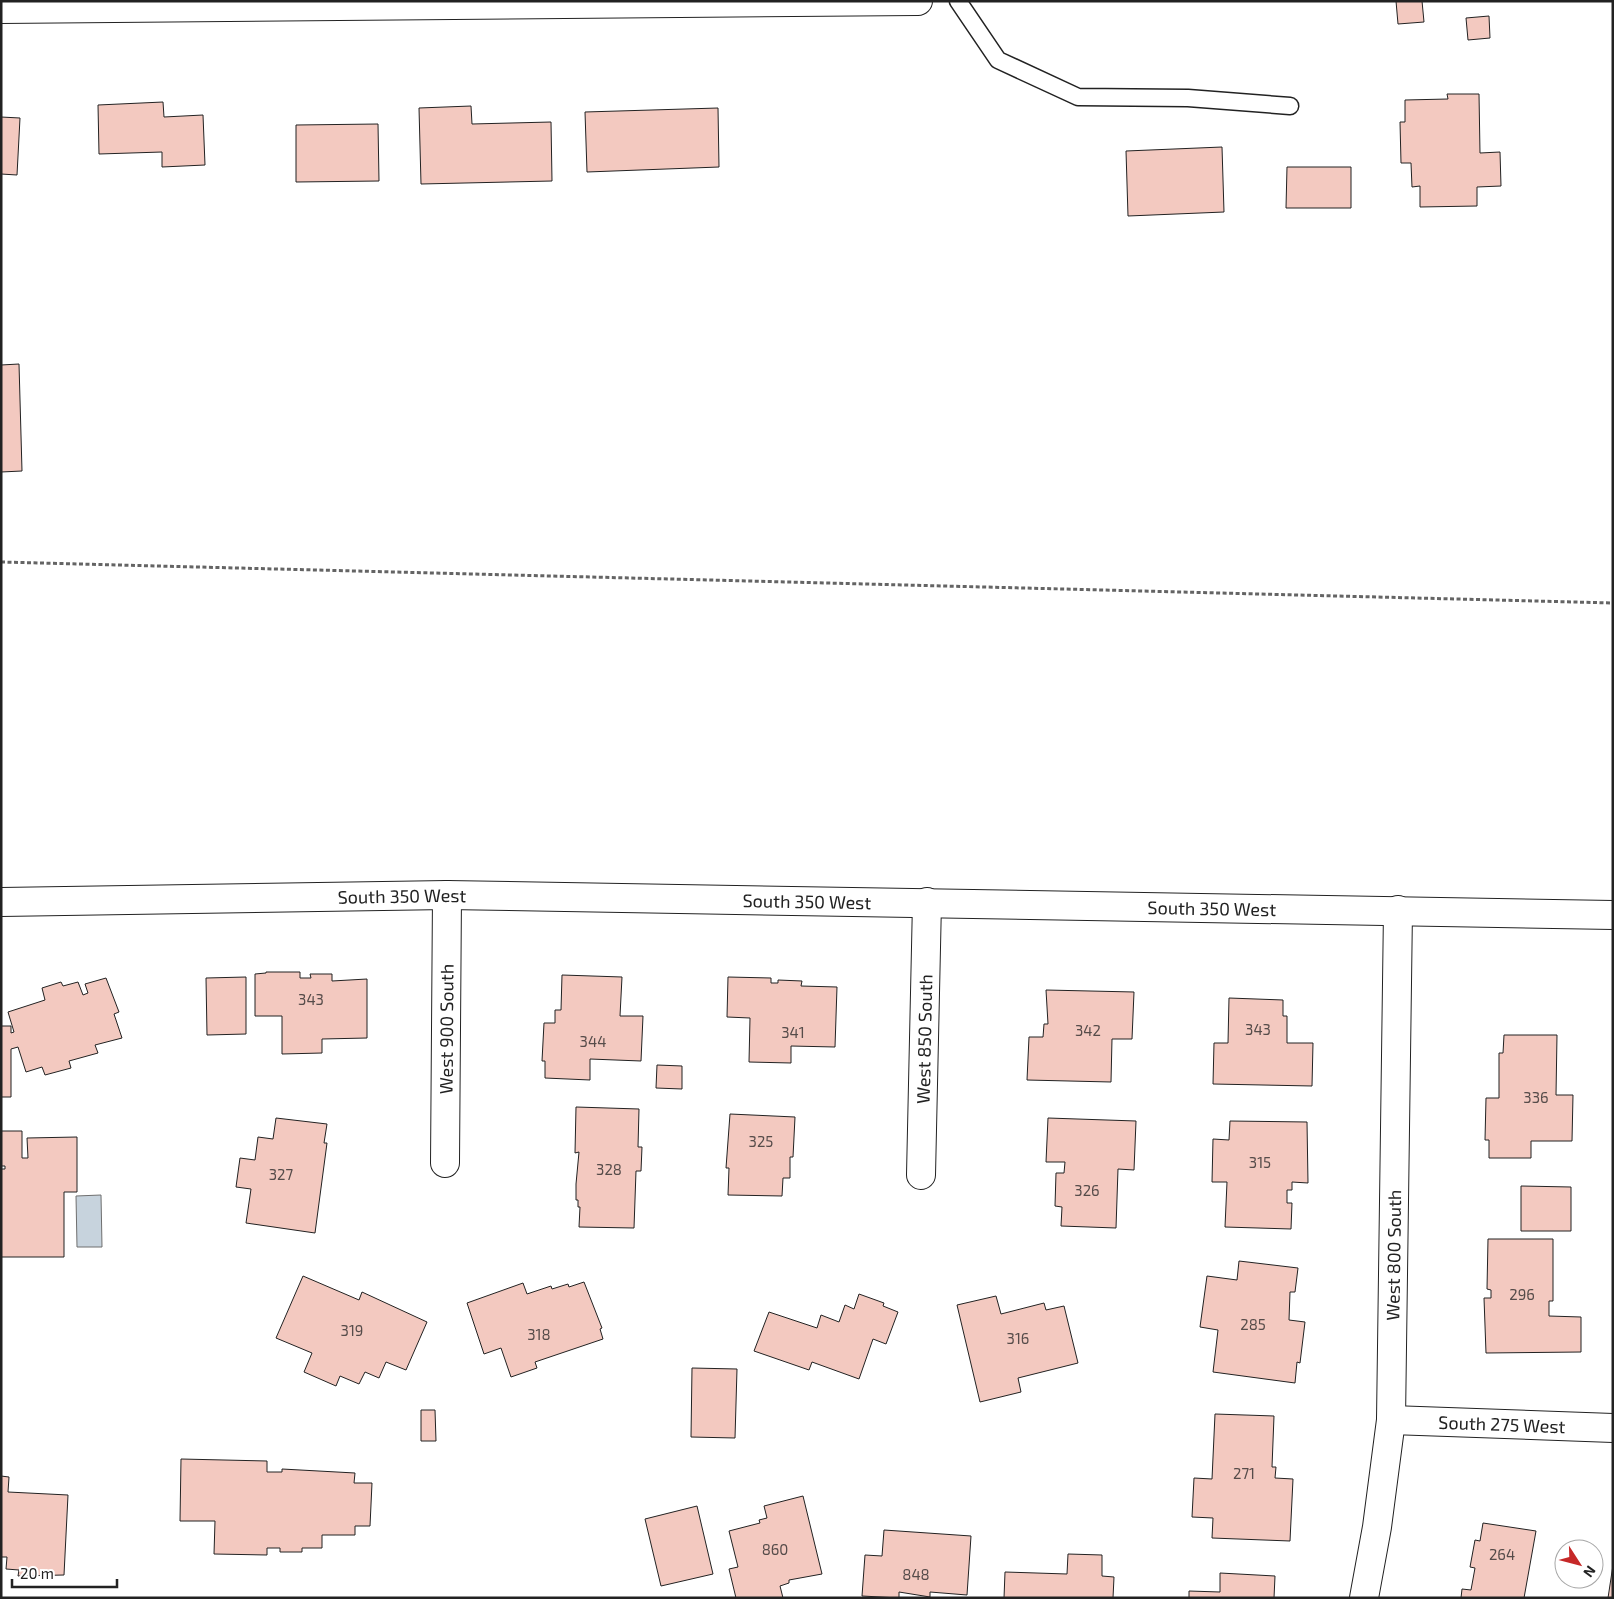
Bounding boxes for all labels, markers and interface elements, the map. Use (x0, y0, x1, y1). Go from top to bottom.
street label: South 350 West (337, 884, 467, 908)
street label: South 350 West (742, 889, 872, 913)
street label: South 350 West (1147, 896, 1277, 920)
street label: West 900 South (435, 964, 457, 1094)
street label: West 850 South (912, 974, 936, 1104)
house number: 343 (298, 990, 324, 1008)
house number: 343 (1245, 1020, 1271, 1038)
house number: 342 (1075, 1021, 1101, 1039)
house number: 341 (781, 1023, 805, 1041)
house number: 344 (580, 1032, 606, 1050)
house number: 336 (1523, 1088, 1549, 1106)
house number: 325 (749, 1132, 773, 1150)
house number: 315 (1249, 1153, 1271, 1171)
house number: 328 (596, 1160, 622, 1178)
house number: 327 (269, 1165, 294, 1183)
house number: 326 (1074, 1181, 1100, 1199)
street label: West 800 South (1381, 1189, 1405, 1321)
house number: 296 (1509, 1285, 1535, 1303)
house number: 285 (1240, 1315, 1266, 1333)
house number: 319 (341, 1321, 363, 1339)
house number: 318 (527, 1325, 551, 1343)
house number: 316 (1007, 1329, 1029, 1347)
street label: South 275 West (1438, 1411, 1566, 1437)
house number: 271 (1233, 1464, 1255, 1482)
north arrow (1554, 1539, 1604, 1589)
house number: 860 (762, 1540, 788, 1558)
house number: 264 (1489, 1545, 1515, 1563)
scale bar (12, 1556, 118, 1588)
text: N (1580, 1563, 1600, 1581)
text: 20 m (20, 1564, 54, 1582)
house number: 848 (902, 1565, 930, 1583)

